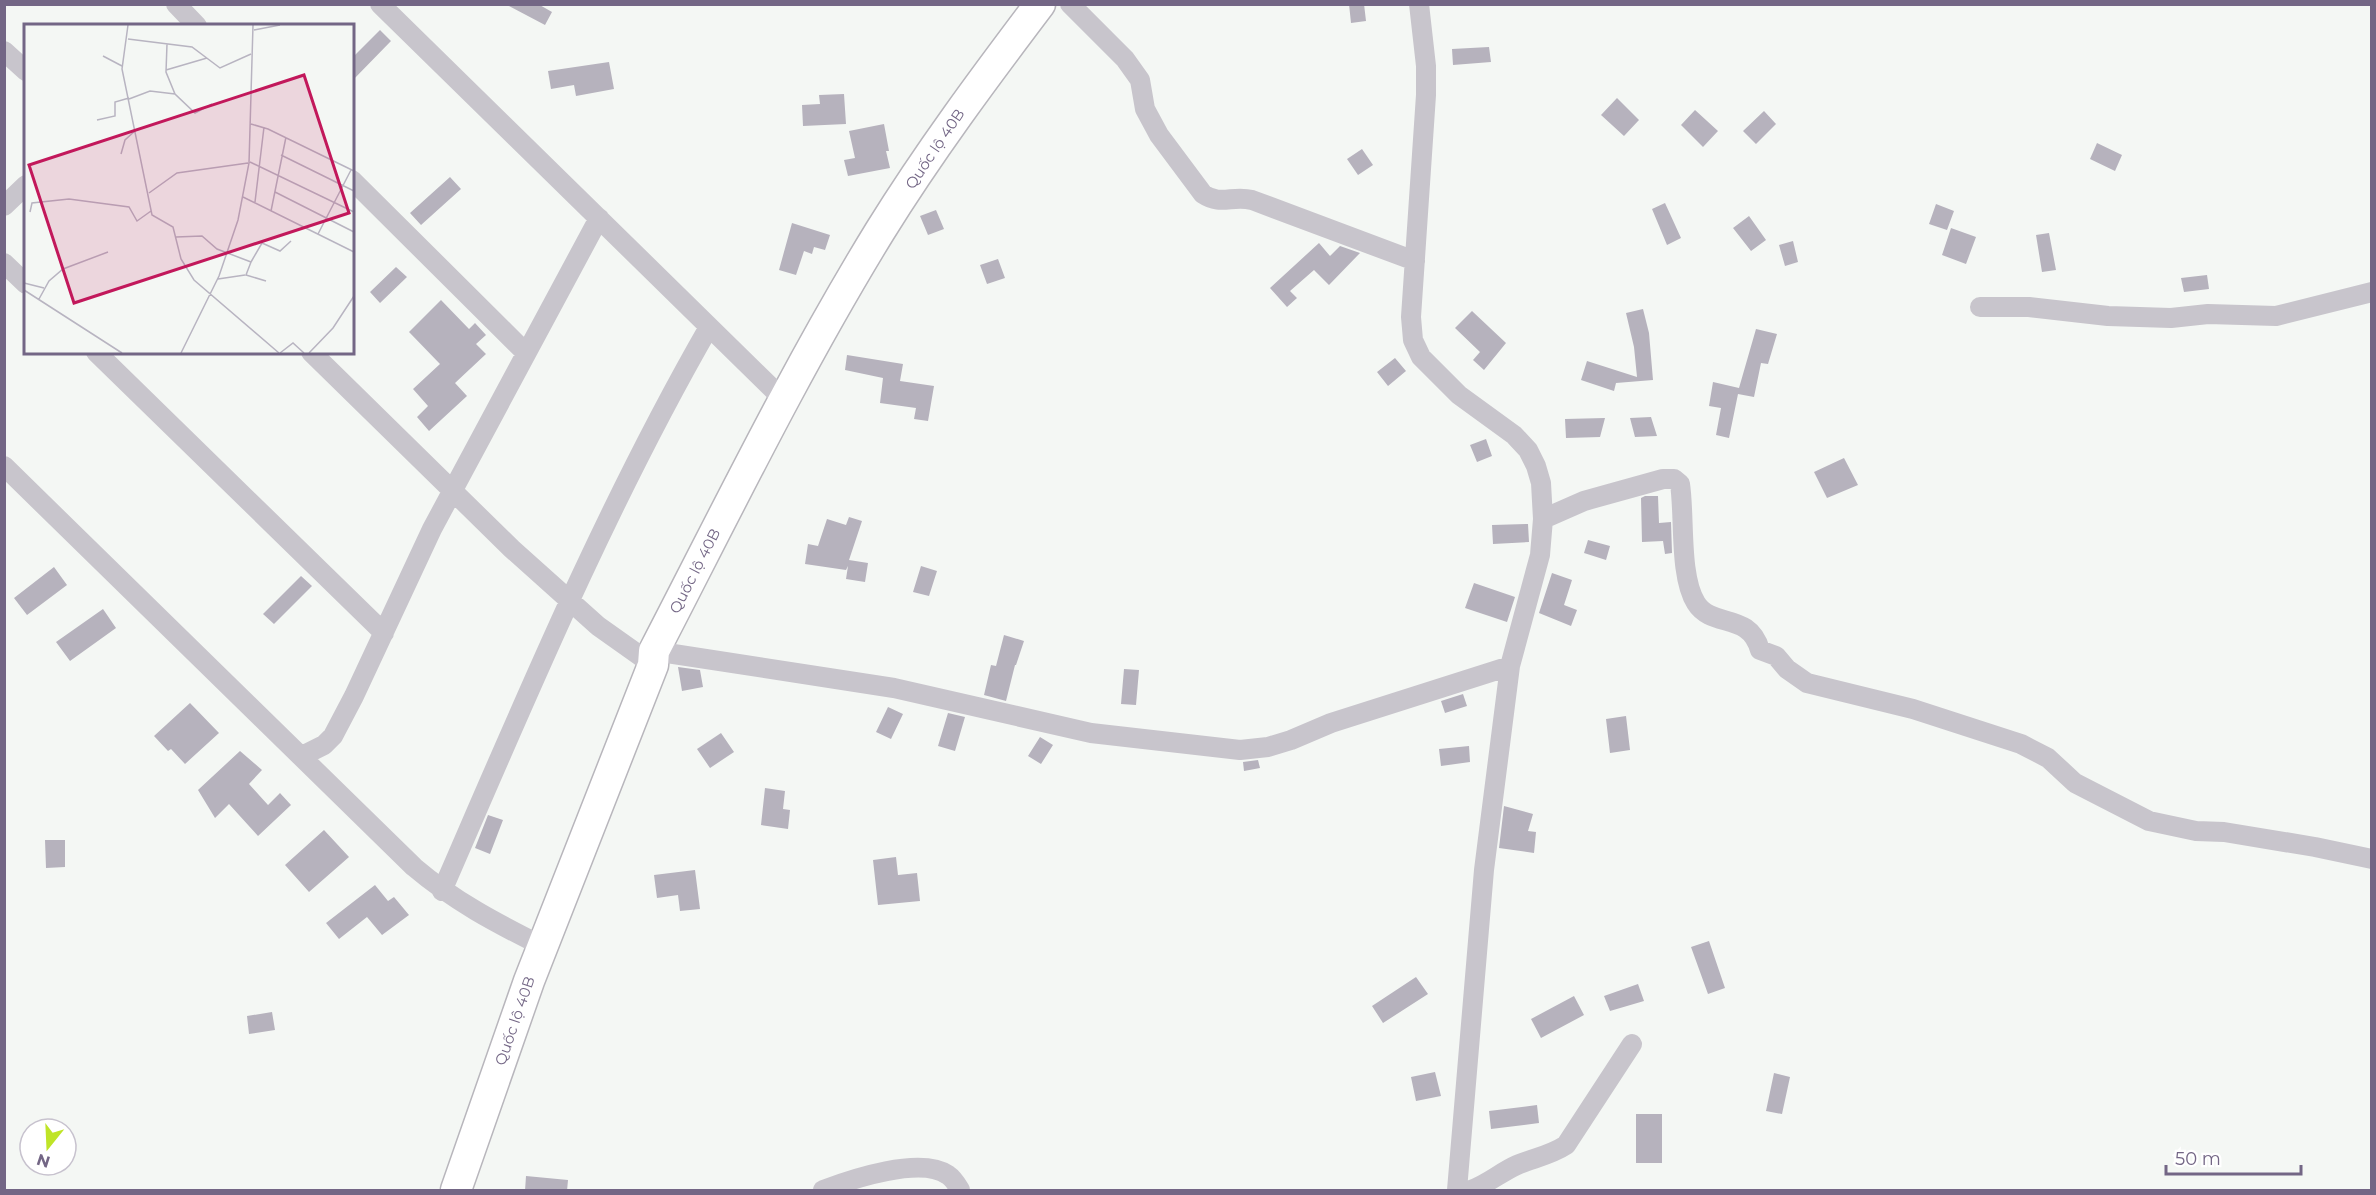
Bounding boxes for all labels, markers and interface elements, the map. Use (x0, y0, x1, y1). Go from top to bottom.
inset map (24, 24, 354, 354)
street label: Quốc lộ 40B (901, 105, 968, 193)
street label: Quốc lộ 40B (665, 525, 724, 617)
street label: Quốc lộ 40B (490, 974, 539, 1068)
north arrow (18, 1117, 78, 1177)
scale bar (2166, 1138, 2301, 1176)
text: 50 m (2175, 1148, 2221, 1170)
text: N (34, 1150, 53, 1172)

